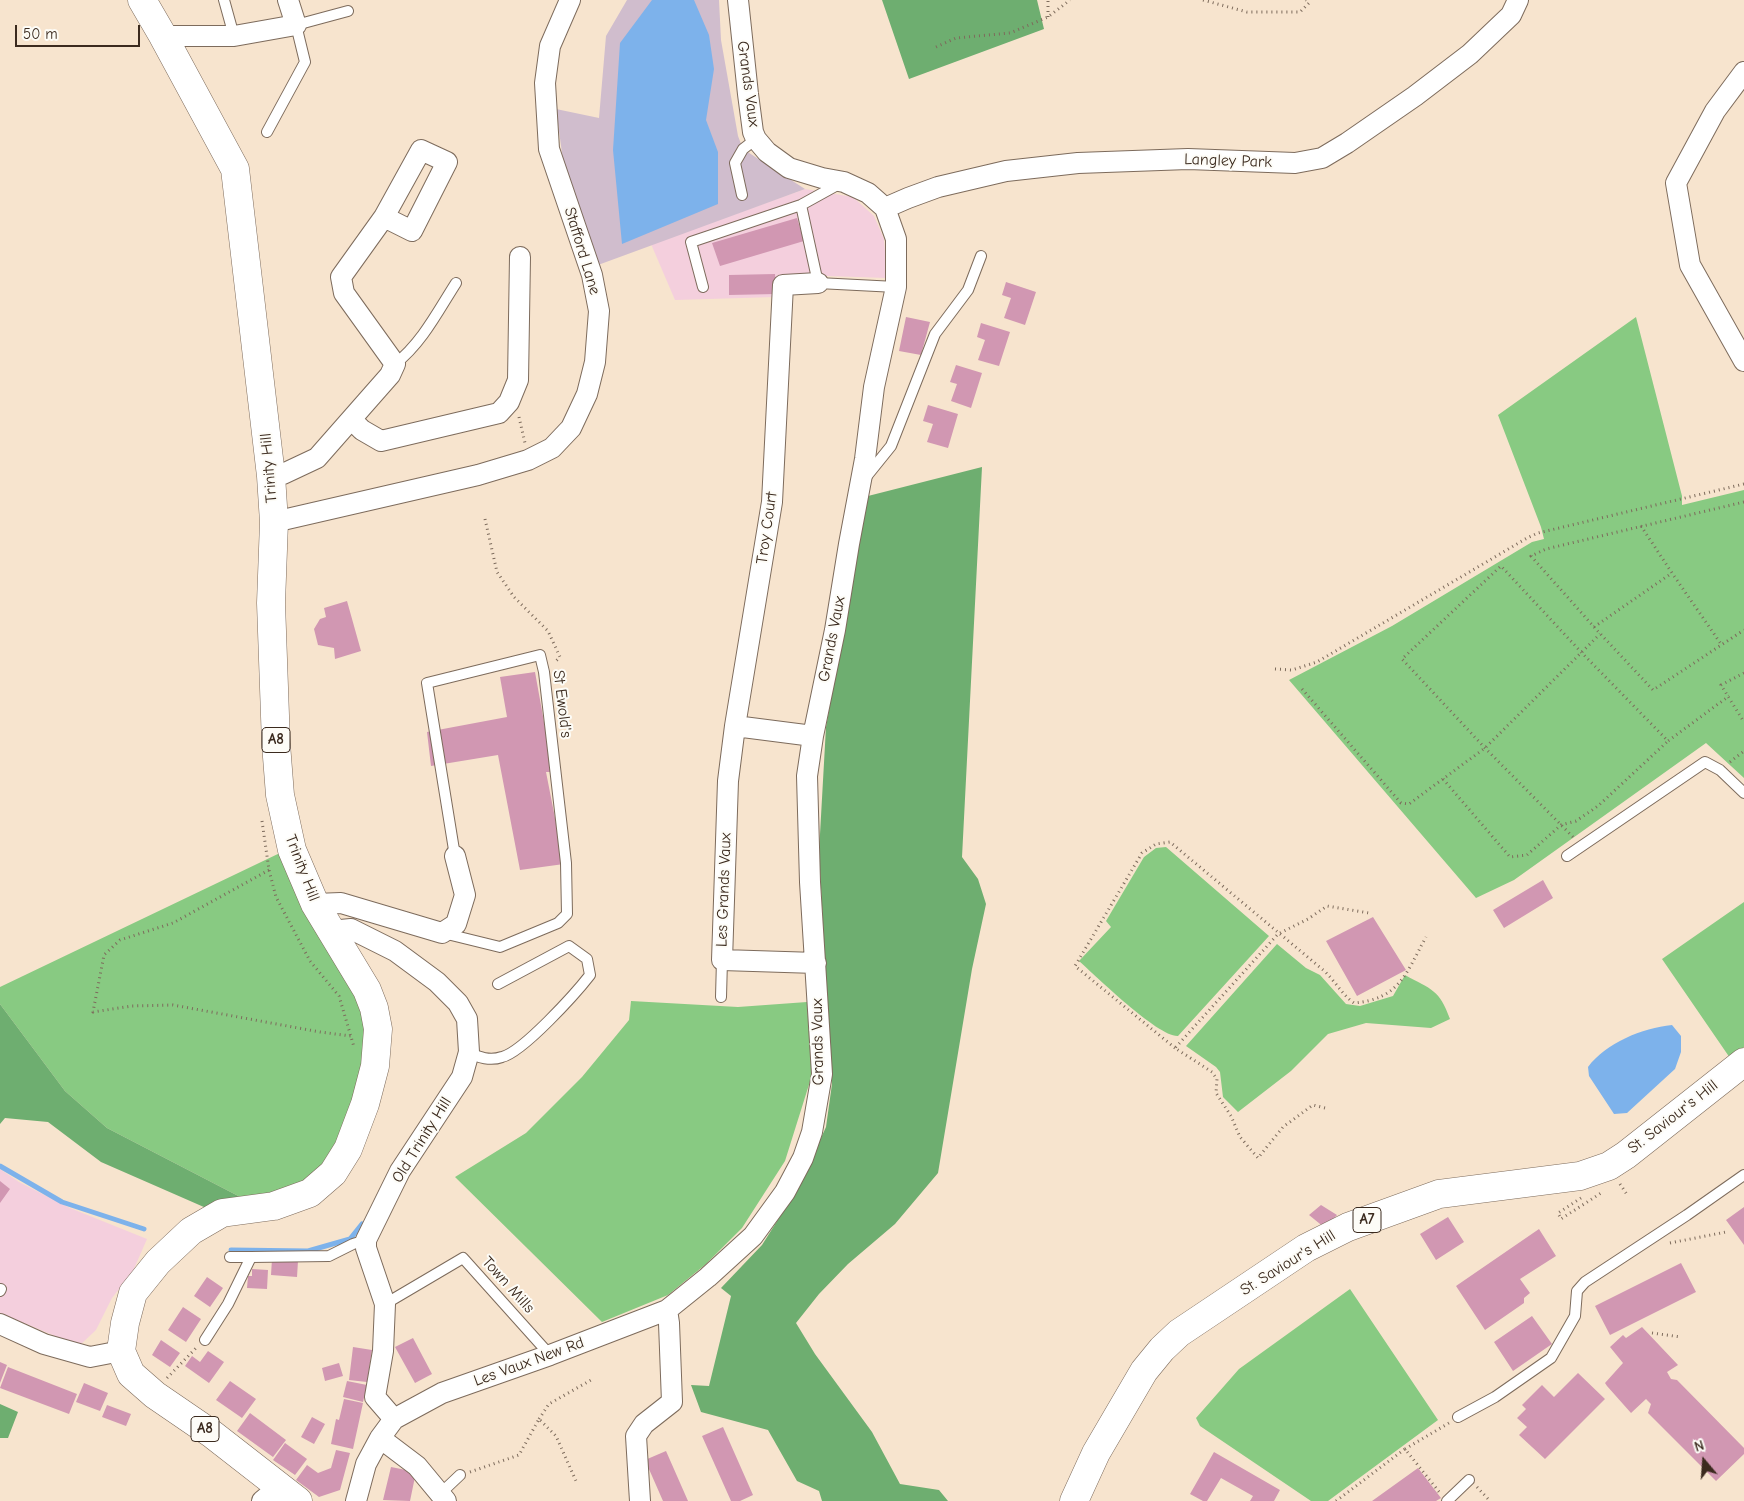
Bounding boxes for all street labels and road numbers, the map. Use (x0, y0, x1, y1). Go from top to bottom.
street label: Grands Vaux (732, 40, 764, 128)
street label: Langley Park (1184, 150, 1272, 172)
street label: Stafford Lane (560, 205, 604, 297)
street label: Trinity Hill (256, 432, 282, 504)
street label: Troy Court (752, 491, 782, 565)
street label: Grands Vaux (814, 595, 850, 683)
street label: St Ewold's (548, 669, 576, 739)
road number: A8 (262, 728, 290, 752)
street label: Trinity Hill (280, 832, 324, 904)
street label: Les Grands Vaux (712, 832, 736, 948)
street label: Grands Vaux (808, 998, 828, 1086)
street label: St. Saviour's Hill (1624, 1076, 1722, 1158)
street label: Old Trinity Hill (388, 1093, 456, 1187)
road number: A7 (1353, 1208, 1381, 1232)
street label: St. Saviour's Hill (1237, 1226, 1339, 1300)
street label: Town Mills (478, 1253, 538, 1317)
street label: Les Vaux New Rd (471, 1333, 587, 1391)
road number: A8 (191, 1416, 219, 1442)

